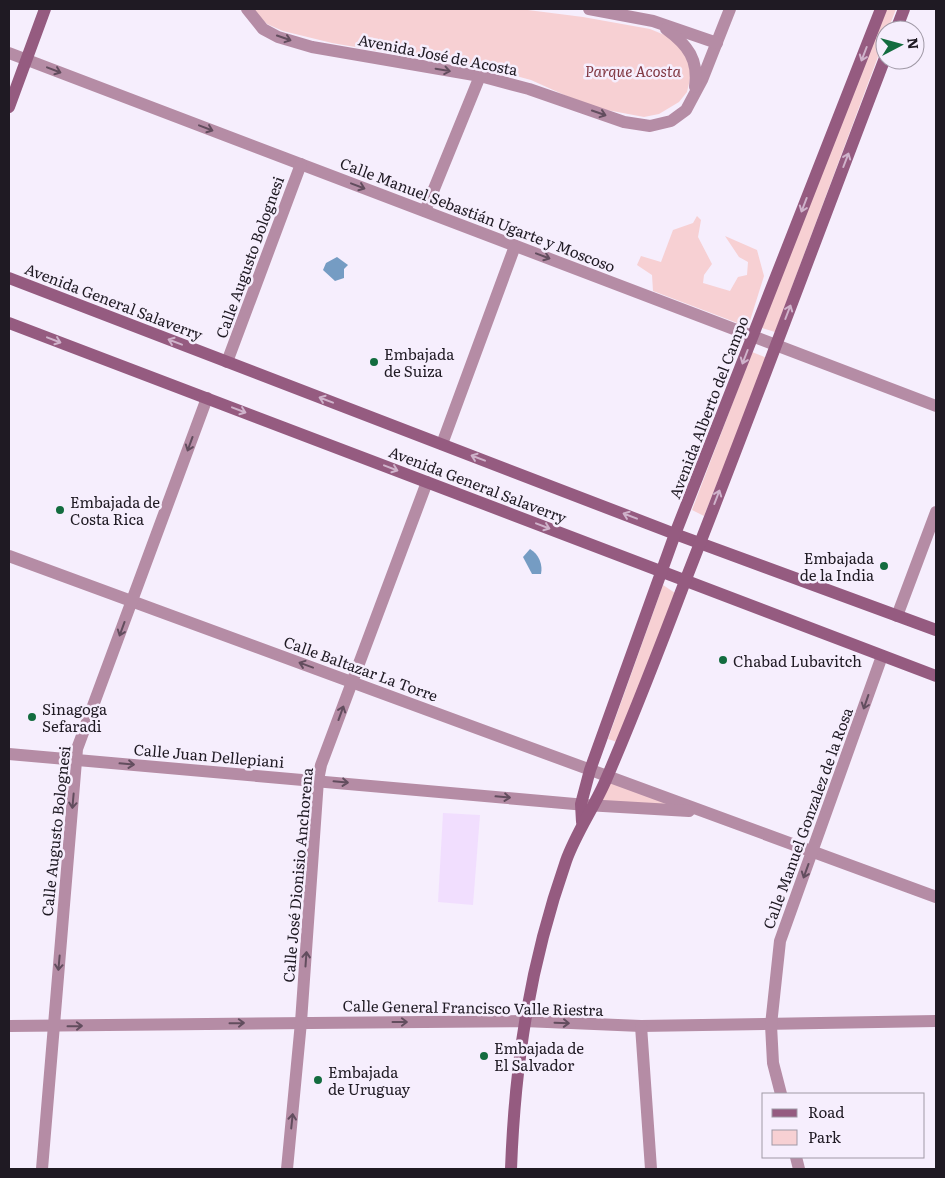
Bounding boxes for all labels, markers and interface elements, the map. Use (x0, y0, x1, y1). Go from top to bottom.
north arrow (875, 20, 925, 70)
street label: Avenida José de Acosta (356, 27, 521, 81)
one-way arrow (275, 34, 291, 43)
text: N (903, 37, 925, 51)
one-way arrow (858, 46, 868, 61)
park label: Parque Acosta (585, 59, 682, 82)
one-way arrow (434, 65, 450, 75)
one-way arrow (46, 66, 61, 76)
one-way arrow (590, 109, 606, 119)
one-way arrow (198, 124, 213, 133)
street label: Calle Manuel Sebastián Ugarte y Moscoso (337, 151, 619, 277)
one-way arrow (842, 153, 851, 169)
street label: Calle Augusto Bolognesi (209, 173, 289, 341)
one-way arrow (350, 182, 365, 191)
one-way arrow (799, 197, 808, 213)
one-way arrow (534, 252, 550, 261)
street label: Avenida General Salaverry (22, 256, 207, 346)
one-way arrow (784, 305, 793, 320)
street label: Avenida Alberto del Campo (663, 312, 754, 502)
one-way arrow (46, 336, 61, 345)
one-way arrow (167, 337, 183, 346)
place label: Embajada de Suiza (384, 342, 455, 382)
one-way arrow (740, 349, 749, 364)
marker: Embajada de Suiza (368, 356, 380, 368)
one-way arrow (319, 395, 335, 404)
one-way arrow (231, 406, 246, 415)
one-way arrow (185, 436, 194, 451)
street label: Avenida General Salaverry (386, 439, 571, 529)
one-way arrow (471, 453, 486, 462)
one-way arrow (383, 464, 398, 473)
one-way arrow (713, 489, 722, 505)
place label: Embajada de Costa Rica (70, 490, 160, 530)
marker: Embajada de Costa Rica (54, 504, 66, 516)
one-way arrow (623, 511, 638, 520)
one-way arrow (534, 522, 550, 531)
place label: Embajada de la India (800, 546, 875, 586)
marker: Embajada de la India (878, 560, 890, 572)
one-way arrow (117, 621, 126, 636)
street label: Calle Baltazar La Torre (281, 629, 441, 707)
place label: Chabad Lubavitch (733, 649, 862, 672)
marker: Chabad Lubavitch (717, 654, 729, 666)
one-way arrow (299, 660, 315, 669)
one-way arrow (861, 693, 870, 709)
place label: Sinagoga Sefaradi (42, 697, 108, 737)
street label: Calle Manuel Gonzalez de la Rosa (756, 703, 858, 932)
one-way arrow (337, 706, 346, 721)
marker: Sinagoga Sefaradi (26, 711, 38, 723)
street label: Calle Juan Dellepiani (133, 737, 285, 773)
street label: Calle Augusto Bolognesi (35, 745, 75, 917)
one-way arrow (119, 759, 135, 769)
street label: Calle José Dionisio Anchorena (276, 766, 318, 983)
one-way arrow (333, 778, 349, 787)
one-way arrow (495, 792, 511, 802)
one-way arrow (68, 793, 78, 809)
one-way arrow (801, 863, 810, 878)
one-way arrow (301, 951, 310, 967)
one-way arrow (55, 955, 64, 971)
street label: Calle General Francisco Valle Riestra (342, 993, 604, 1021)
one-way arrow (392, 1017, 408, 1027)
one-way arrow (229, 1018, 245, 1028)
one-way arrow (554, 1018, 570, 1027)
one-way arrow (67, 1021, 83, 1030)
place label: Embajada de El Salvador (494, 1036, 584, 1076)
marker: Embajada de El Salvador (478, 1050, 490, 1062)
place label: Embajada de Uruguay (328, 1060, 410, 1100)
marker: Embajada de Uruguay (312, 1074, 324, 1086)
legend (762, 1093, 925, 1158)
text: Road (808, 1100, 844, 1123)
one-way arrow (287, 1113, 296, 1129)
text: Park (808, 1125, 842, 1148)

